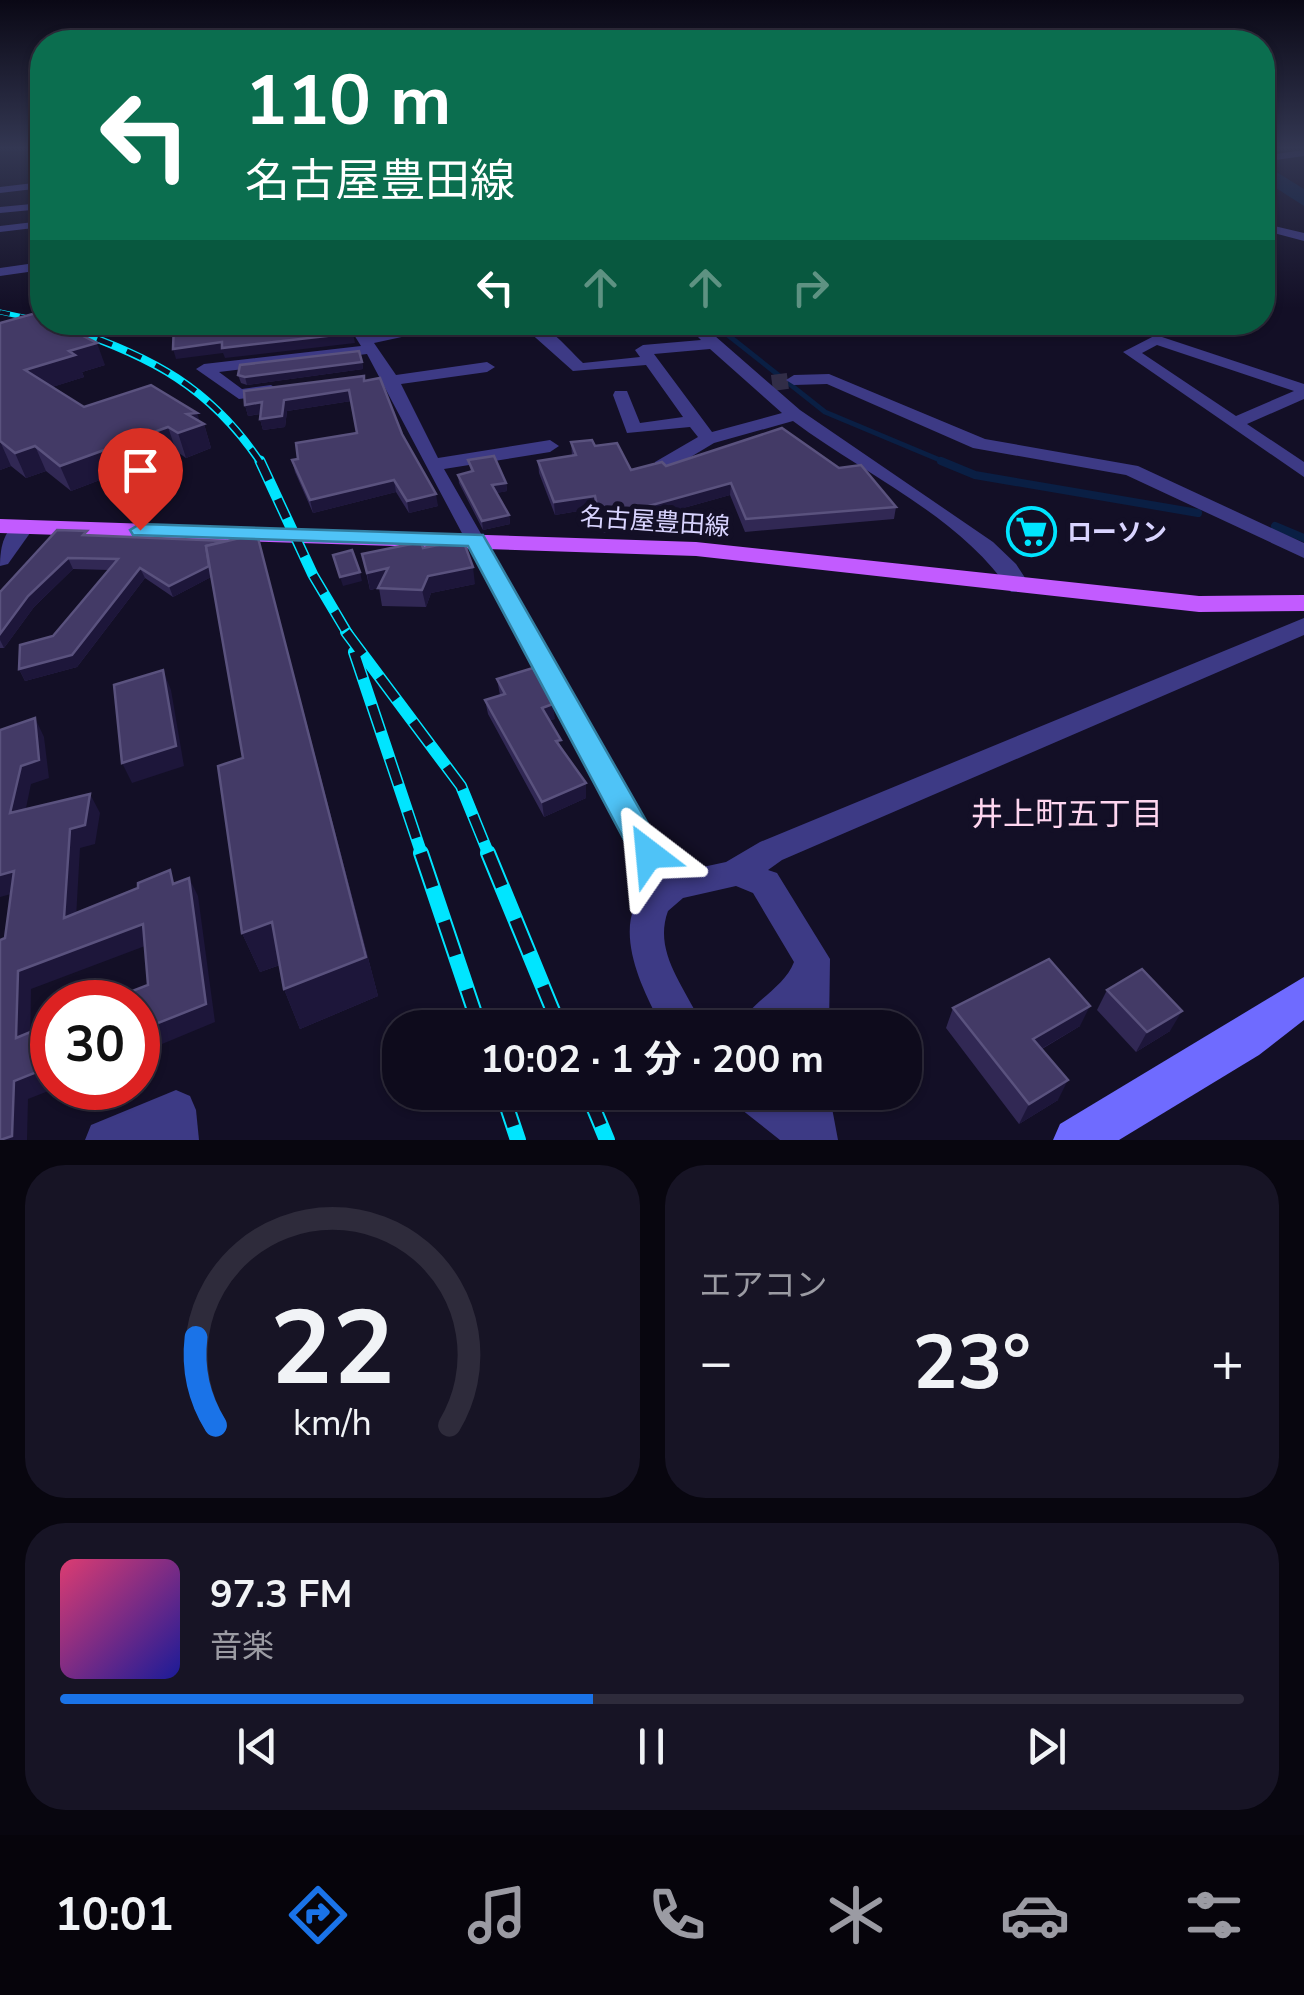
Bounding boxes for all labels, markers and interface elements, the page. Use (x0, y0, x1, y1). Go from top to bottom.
text: 110 m (245, 53, 451, 149)
icon: left (80, 70, 210, 200)
text: 名古屋豊田線 (245, 151, 515, 212)
icon: left (468, 260, 523, 315)
icon: ahead (573, 260, 628, 315)
icon: ahead (678, 260, 733, 315)
icon: right (783, 260, 838, 315)
pin (98, 428, 183, 531)
icon: arrive (113, 443, 168, 498)
street label: 名古屋豊田線 (579, 500, 731, 544)
supermarket icon: ローソン (1006, 506, 1058, 558)
place label: ローソン (1067, 516, 1167, 550)
district label: 井上町五丁目 (971, 793, 1163, 836)
position arrow (597, 802, 701, 906)
speed limit sign: 30 (30, 980, 160, 1110)
text: 10:02 · 1 分 · 200 m (480, 1034, 824, 1085)
text: エアコン (700, 1264, 828, 1307)
text: 22 (270, 1278, 395, 1420)
text: 23° (913, 1312, 1031, 1414)
text: − (700, 1325, 733, 1400)
text: + (1211, 1325, 1244, 1400)
text: km/h (293, 1399, 372, 1448)
text: 97.3 FM (210, 1569, 352, 1620)
text: 音楽 (210, 1625, 274, 1668)
icon: previous (230, 1719, 285, 1774)
icon: pause (624, 1719, 679, 1774)
icon: next (1019, 1719, 1074, 1774)
icon: directions (283, 1880, 353, 1950)
icon: music (462, 1880, 532, 1950)
icon: phone (642, 1880, 712, 1950)
icon: climate (821, 1880, 891, 1950)
icon: car (1000, 1880, 1070, 1950)
icon: filters (1179, 1880, 1249, 1950)
text: 10:01 (55, 1885, 174, 1946)

